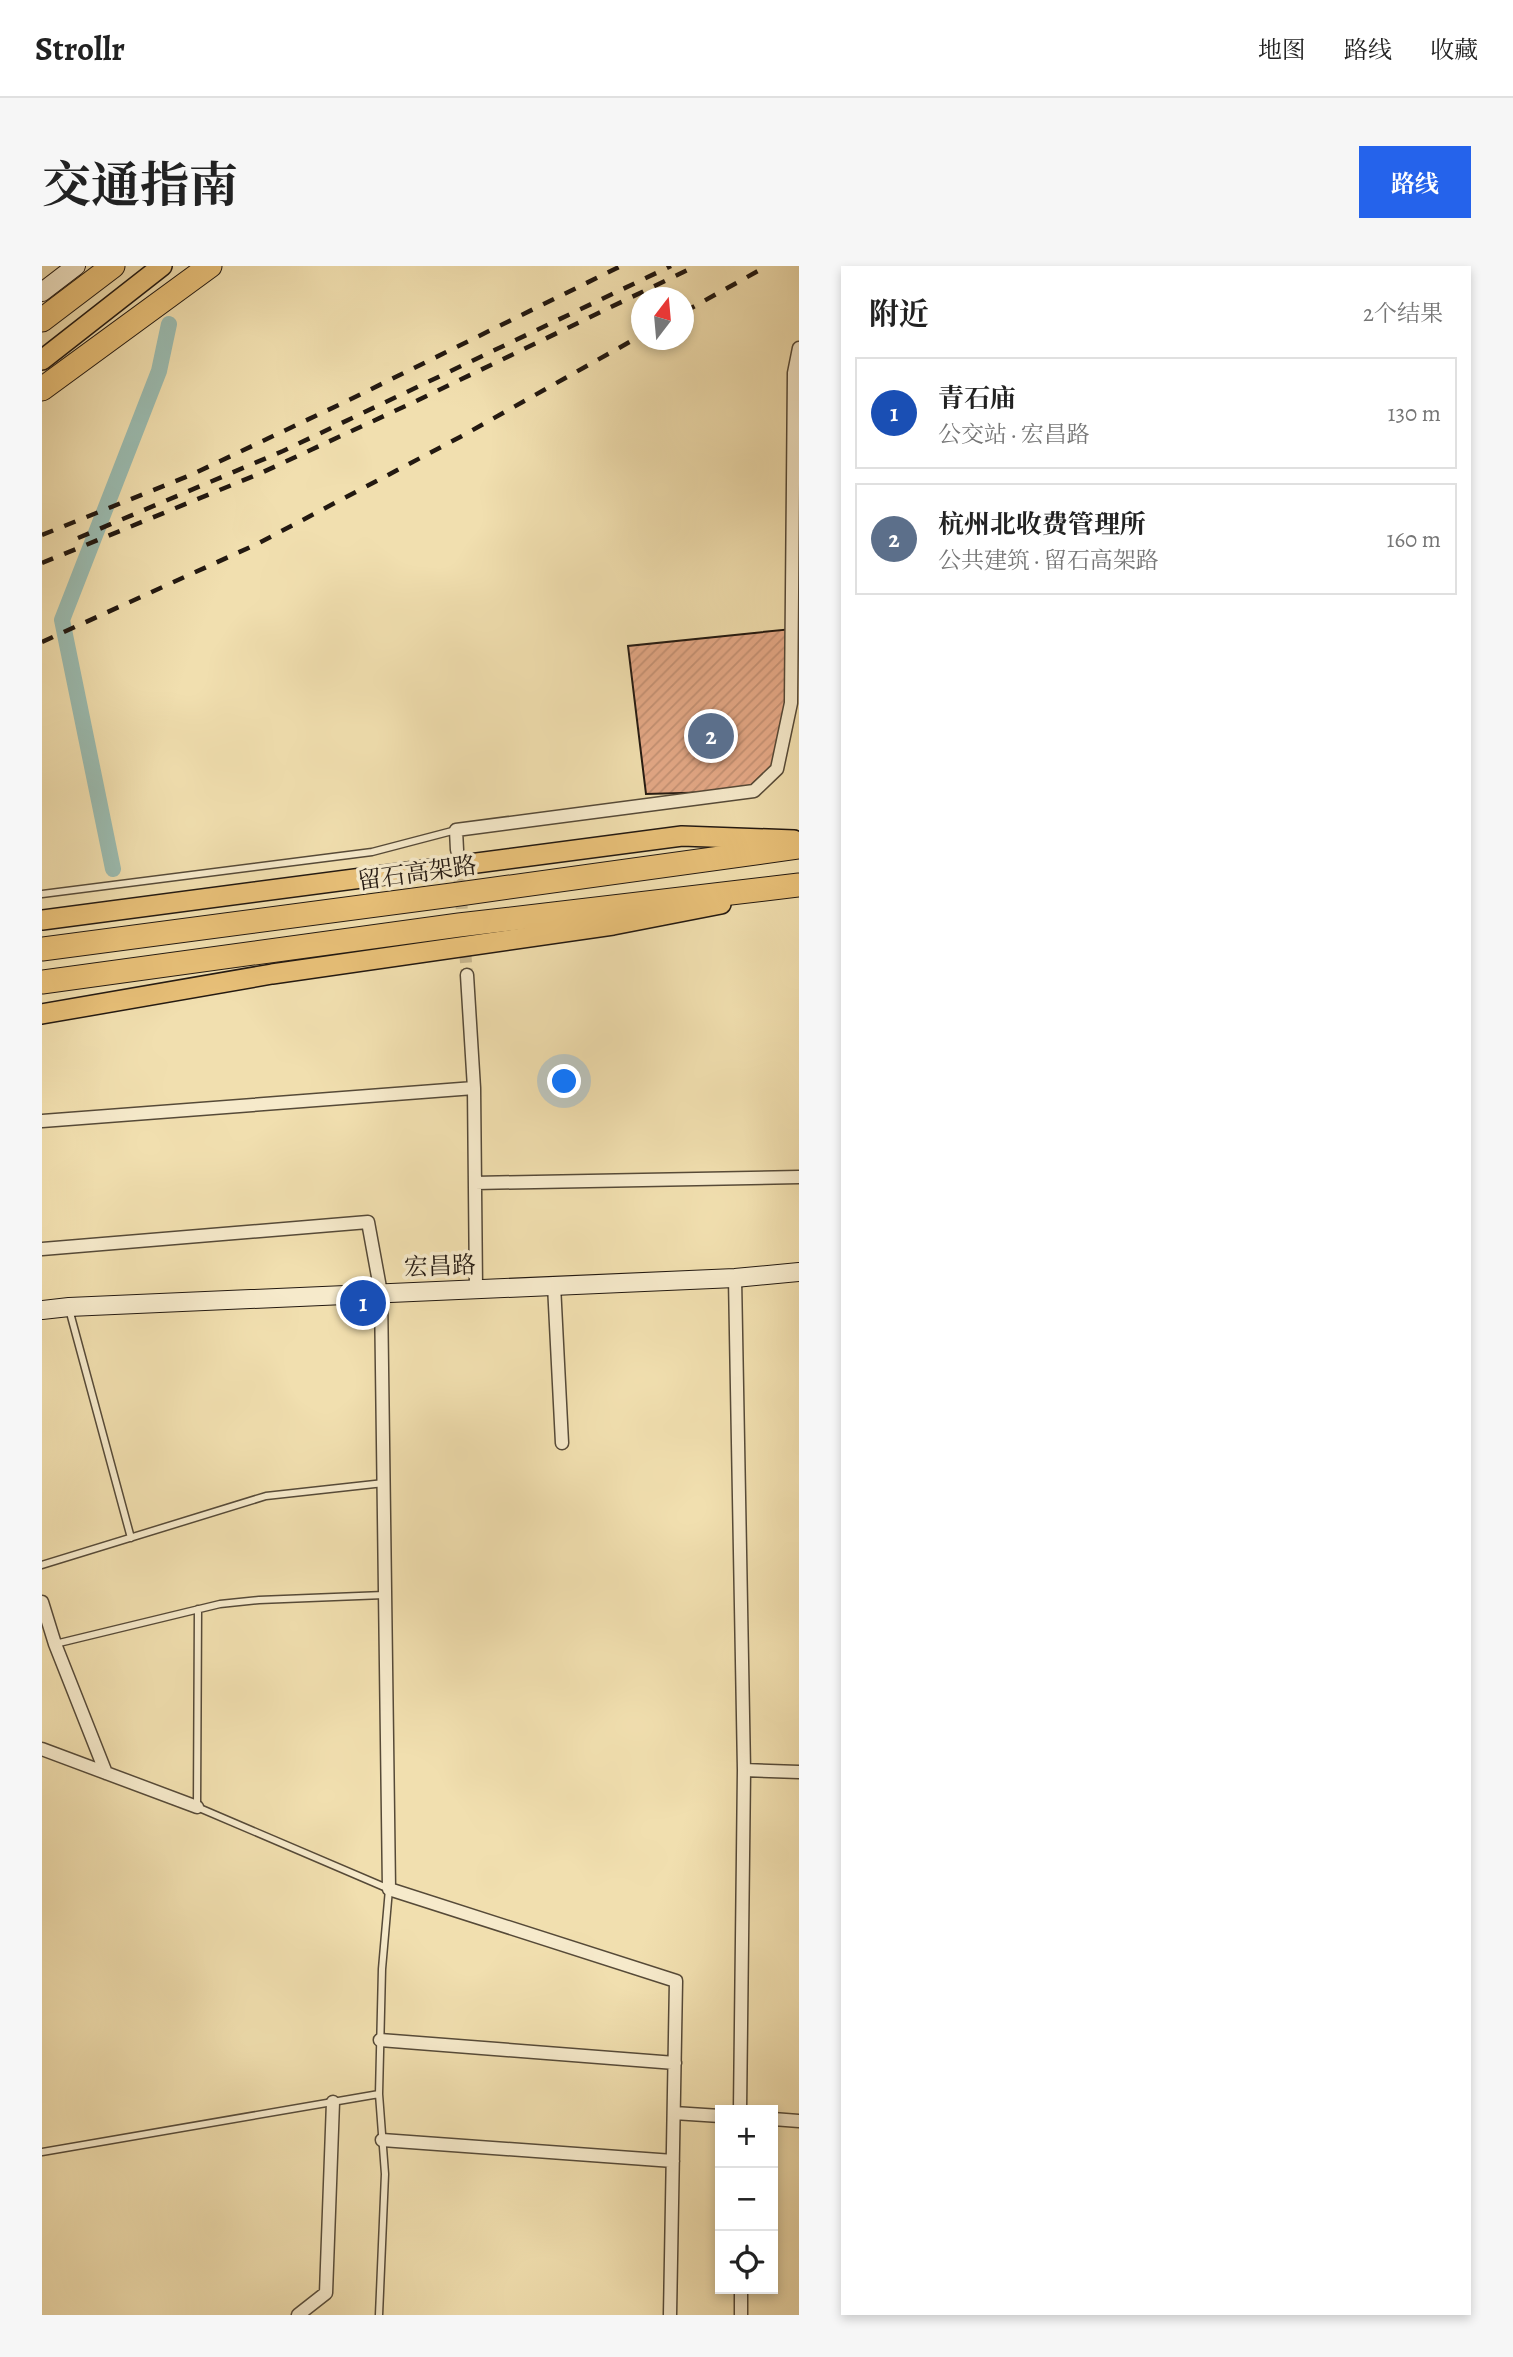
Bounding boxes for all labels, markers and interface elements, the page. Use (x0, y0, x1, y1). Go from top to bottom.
text: Strollr (35, 26, 125, 71)
text: 地图 (1258, 34, 1306, 66)
text: 路线 (1344, 34, 1392, 66)
text: 收藏 (1430, 34, 1478, 66)
button: 路线 (1359, 146, 1471, 218)
text: 交通指南 (42, 152, 238, 219)
north arrow (631, 287, 694, 350)
text: 附近 (869, 294, 929, 334)
text: 2个结果 (1363, 298, 1443, 329)
text: 青石庙 (938, 381, 1016, 416)
text: 1 (890, 398, 898, 429)
text: 130 m (1388, 398, 1441, 429)
text: 公交站 · 宏昌路 (938, 419, 1090, 450)
text: 杭州北收费管理所 (938, 507, 1146, 542)
text: 2 (888, 524, 900, 555)
text: 160 m (1387, 524, 1441, 555)
text: 公共建筑 · 留石高架路 (938, 545, 1159, 576)
pin: 2 (688, 710, 734, 762)
street label: 留石高架路 (355, 849, 479, 897)
your location (547, 1064, 581, 1098)
street label: 宏昌路 (403, 1249, 477, 1283)
pin: 1 (340, 1277, 386, 1329)
map controls (715, 2105, 778, 2294)
button: + (715, 2105, 778, 2168)
button: − (715, 2168, 778, 2231)
button: locate (715, 2231, 778, 2294)

